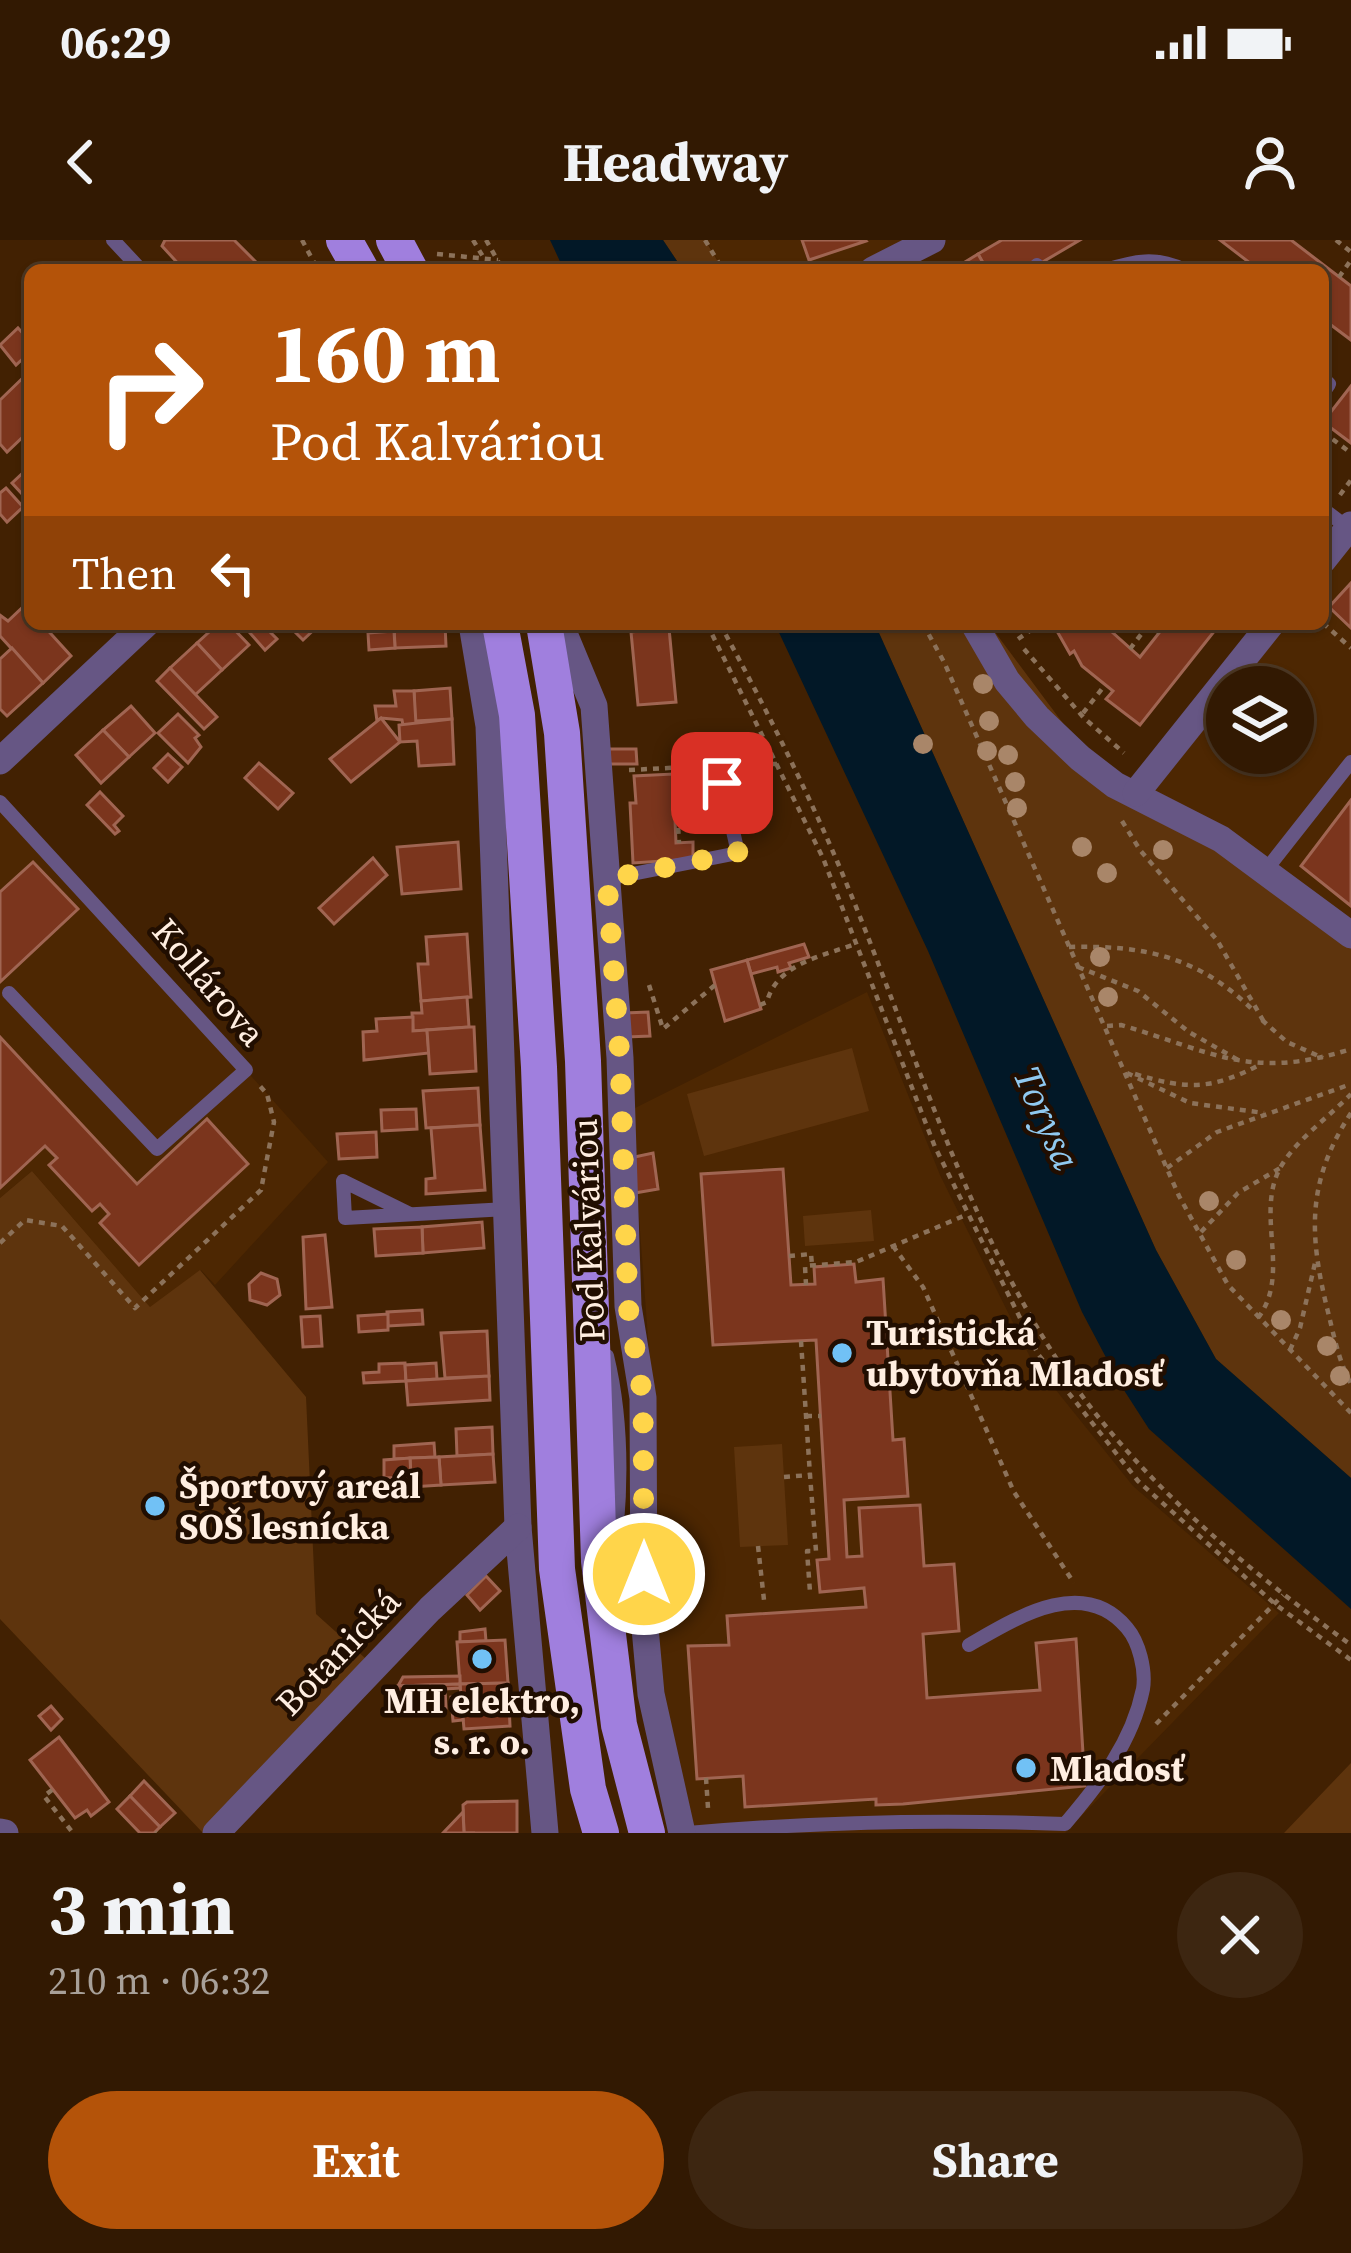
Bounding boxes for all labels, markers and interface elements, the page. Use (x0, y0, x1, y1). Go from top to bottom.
text: 06:29 (60, 11, 171, 73)
text: Headway (563, 125, 788, 199)
icon: back (48, 129, 114, 195)
icon: person (1237, 129, 1303, 195)
text: 160 m (270, 295, 501, 410)
icon: right (72, 312, 228, 468)
text: Pod Kalváriou (270, 404, 605, 478)
icon: left (200, 540, 266, 606)
text: Then (72, 542, 176, 604)
map controls (1206, 666, 1314, 774)
button: layers (1206, 666, 1314, 774)
pin (671, 732, 773, 834)
icon: arrive (689, 750, 755, 816)
street label: Kollárova (141, 908, 277, 1057)
water label: Torysa (1001, 1058, 1093, 1179)
street label: Pod Kalváriou (560, 1117, 616, 1343)
place label: Turistická ubytovňa Mladosť (866, 1308, 1165, 1398)
marker: Turistická ubytovňa Mladosť (829, 1340, 855, 1366)
place label: Športový areál SOŠ lesnícka (179, 1461, 421, 1551)
marker: Športový areál SOŠ lesnícka (142, 1493, 168, 1519)
position arrow (581, 1511, 707, 1637)
street label: Botanická (265, 1577, 412, 1726)
marker: MH elektro, s. r. o. (469, 1646, 495, 1672)
place label: MH elektro, s. r. o. (384, 1676, 580, 1766)
place label: Mladosť (1050, 1744, 1186, 1793)
marker: Mladosť (1013, 1755, 1039, 1781)
text: 3 min (48, 1859, 235, 1958)
button: close (1177, 1872, 1303, 1998)
text: 210 m · 06:32 (48, 1954, 270, 2007)
button: Exit (48, 2091, 664, 2229)
button: Share (688, 2091, 1303, 2229)

